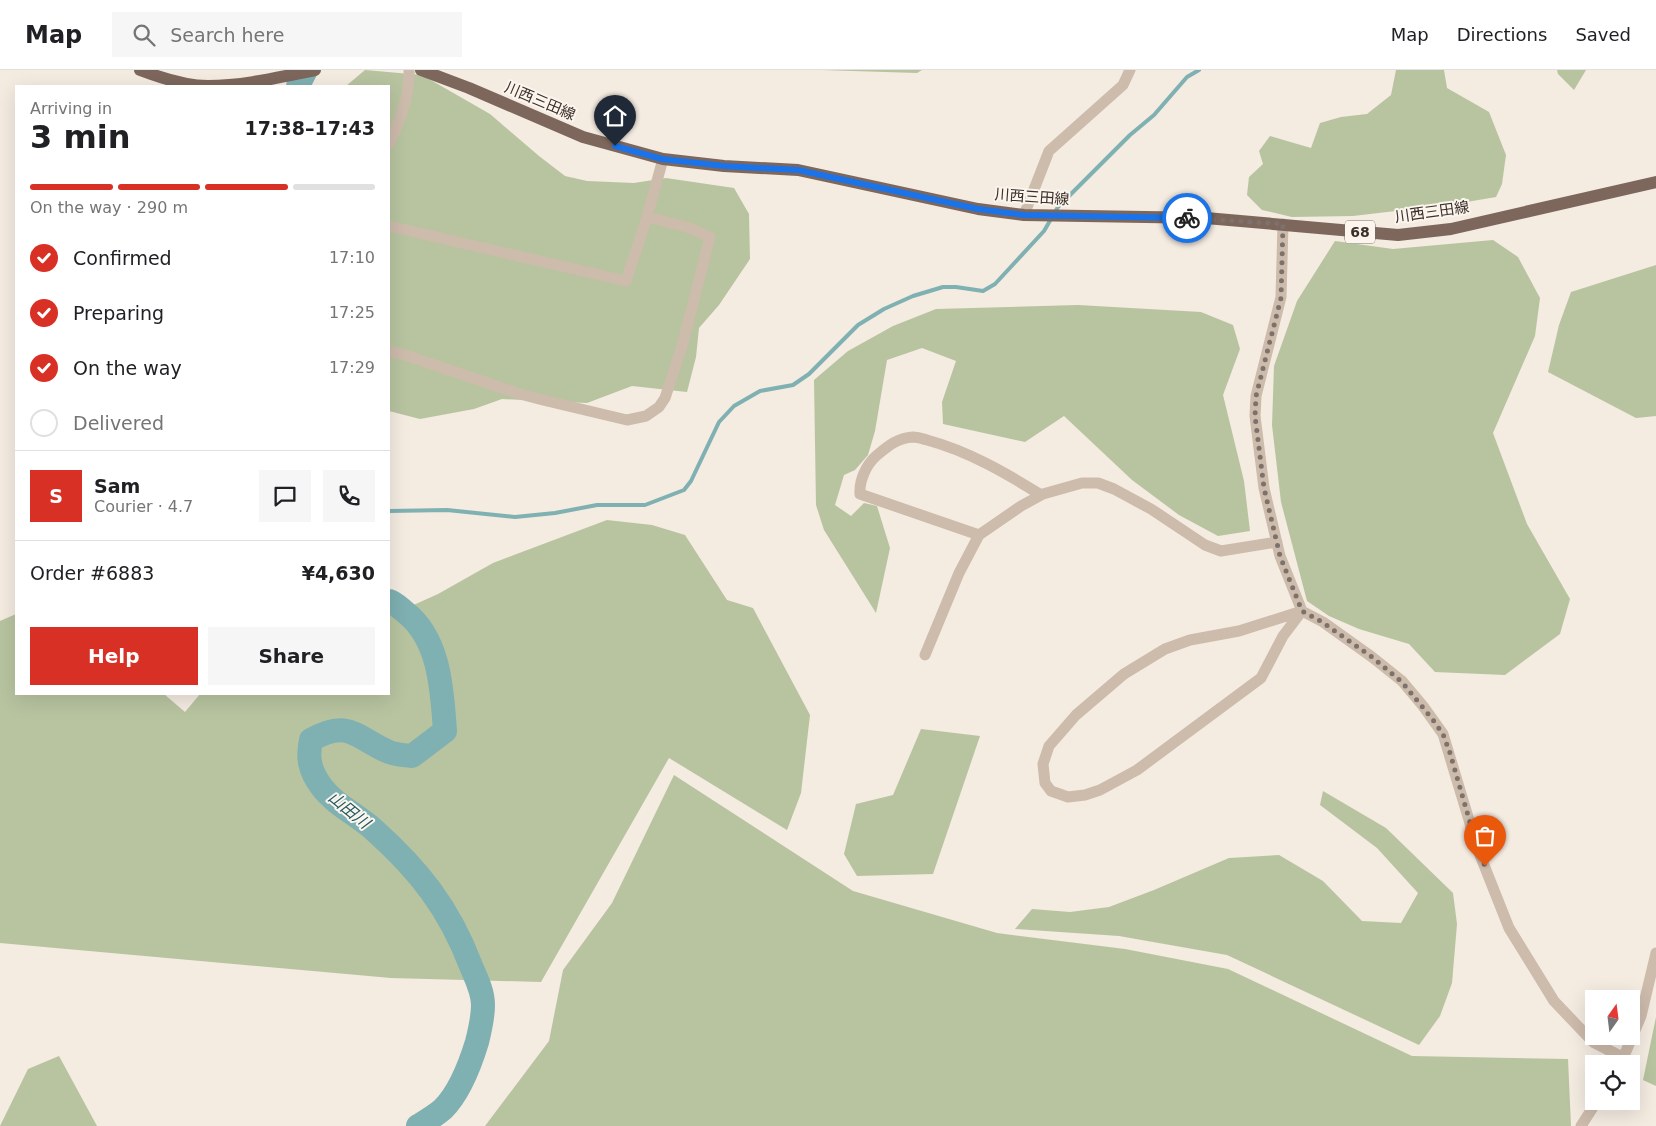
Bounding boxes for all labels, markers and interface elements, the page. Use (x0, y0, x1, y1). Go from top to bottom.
search box (112, 12, 462, 57)
text: Map (25, 21, 82, 49)
icon: search (130, 21, 158, 49)
text: Search here (170, 24, 284, 46)
text: Map (1391, 24, 1429, 45)
text: Directions (1457, 24, 1547, 45)
text: Saved (1575, 24, 1631, 45)
street label: 川西三田線 (502, 78, 578, 124)
pin (594, 95, 636, 146)
text: Arriving in (30, 99, 112, 118)
icon: home (601, 102, 629, 130)
text: 17:38–17:43 (245, 117, 375, 139)
text: 3 min (30, 118, 131, 156)
street label: 川西三田線 (994, 185, 1070, 209)
courier (1162, 193, 1212, 243)
text: On the way · 290 m (30, 198, 188, 217)
street label: 川西三田線 (1394, 198, 1470, 226)
icon: bike (1173, 204, 1201, 232)
road number: 68 (1345, 220, 1375, 243)
icon: check (30, 244, 58, 272)
text: Confirmed (73, 247, 172, 269)
text: 17:10 (329, 248, 375, 267)
icon: check (30, 299, 58, 327)
text: Preparing (73, 302, 164, 324)
text: 17:25 (329, 303, 375, 322)
icon: check (30, 354, 58, 382)
text: On the way (73, 357, 182, 379)
text: 17:29 (329, 358, 375, 377)
text: Delivered (73, 412, 164, 434)
button: chat (259, 470, 311, 522)
button: phone (323, 470, 375, 522)
text: Sam (94, 475, 140, 497)
text: S (49, 485, 63, 507)
text: Courier · 4.7 (94, 497, 193, 516)
text: Order #6883 (30, 562, 154, 584)
text: ¥4,630 (302, 562, 375, 584)
button: Help (30, 627, 198, 685)
button: Share (208, 627, 375, 685)
water label: 山田川 (324, 788, 375, 834)
pin (1464, 815, 1506, 866)
icon: bag (1471, 822, 1499, 850)
north arrow (1585, 990, 1640, 1045)
map controls (1585, 990, 1640, 1110)
button: locate (1585, 1055, 1640, 1110)

